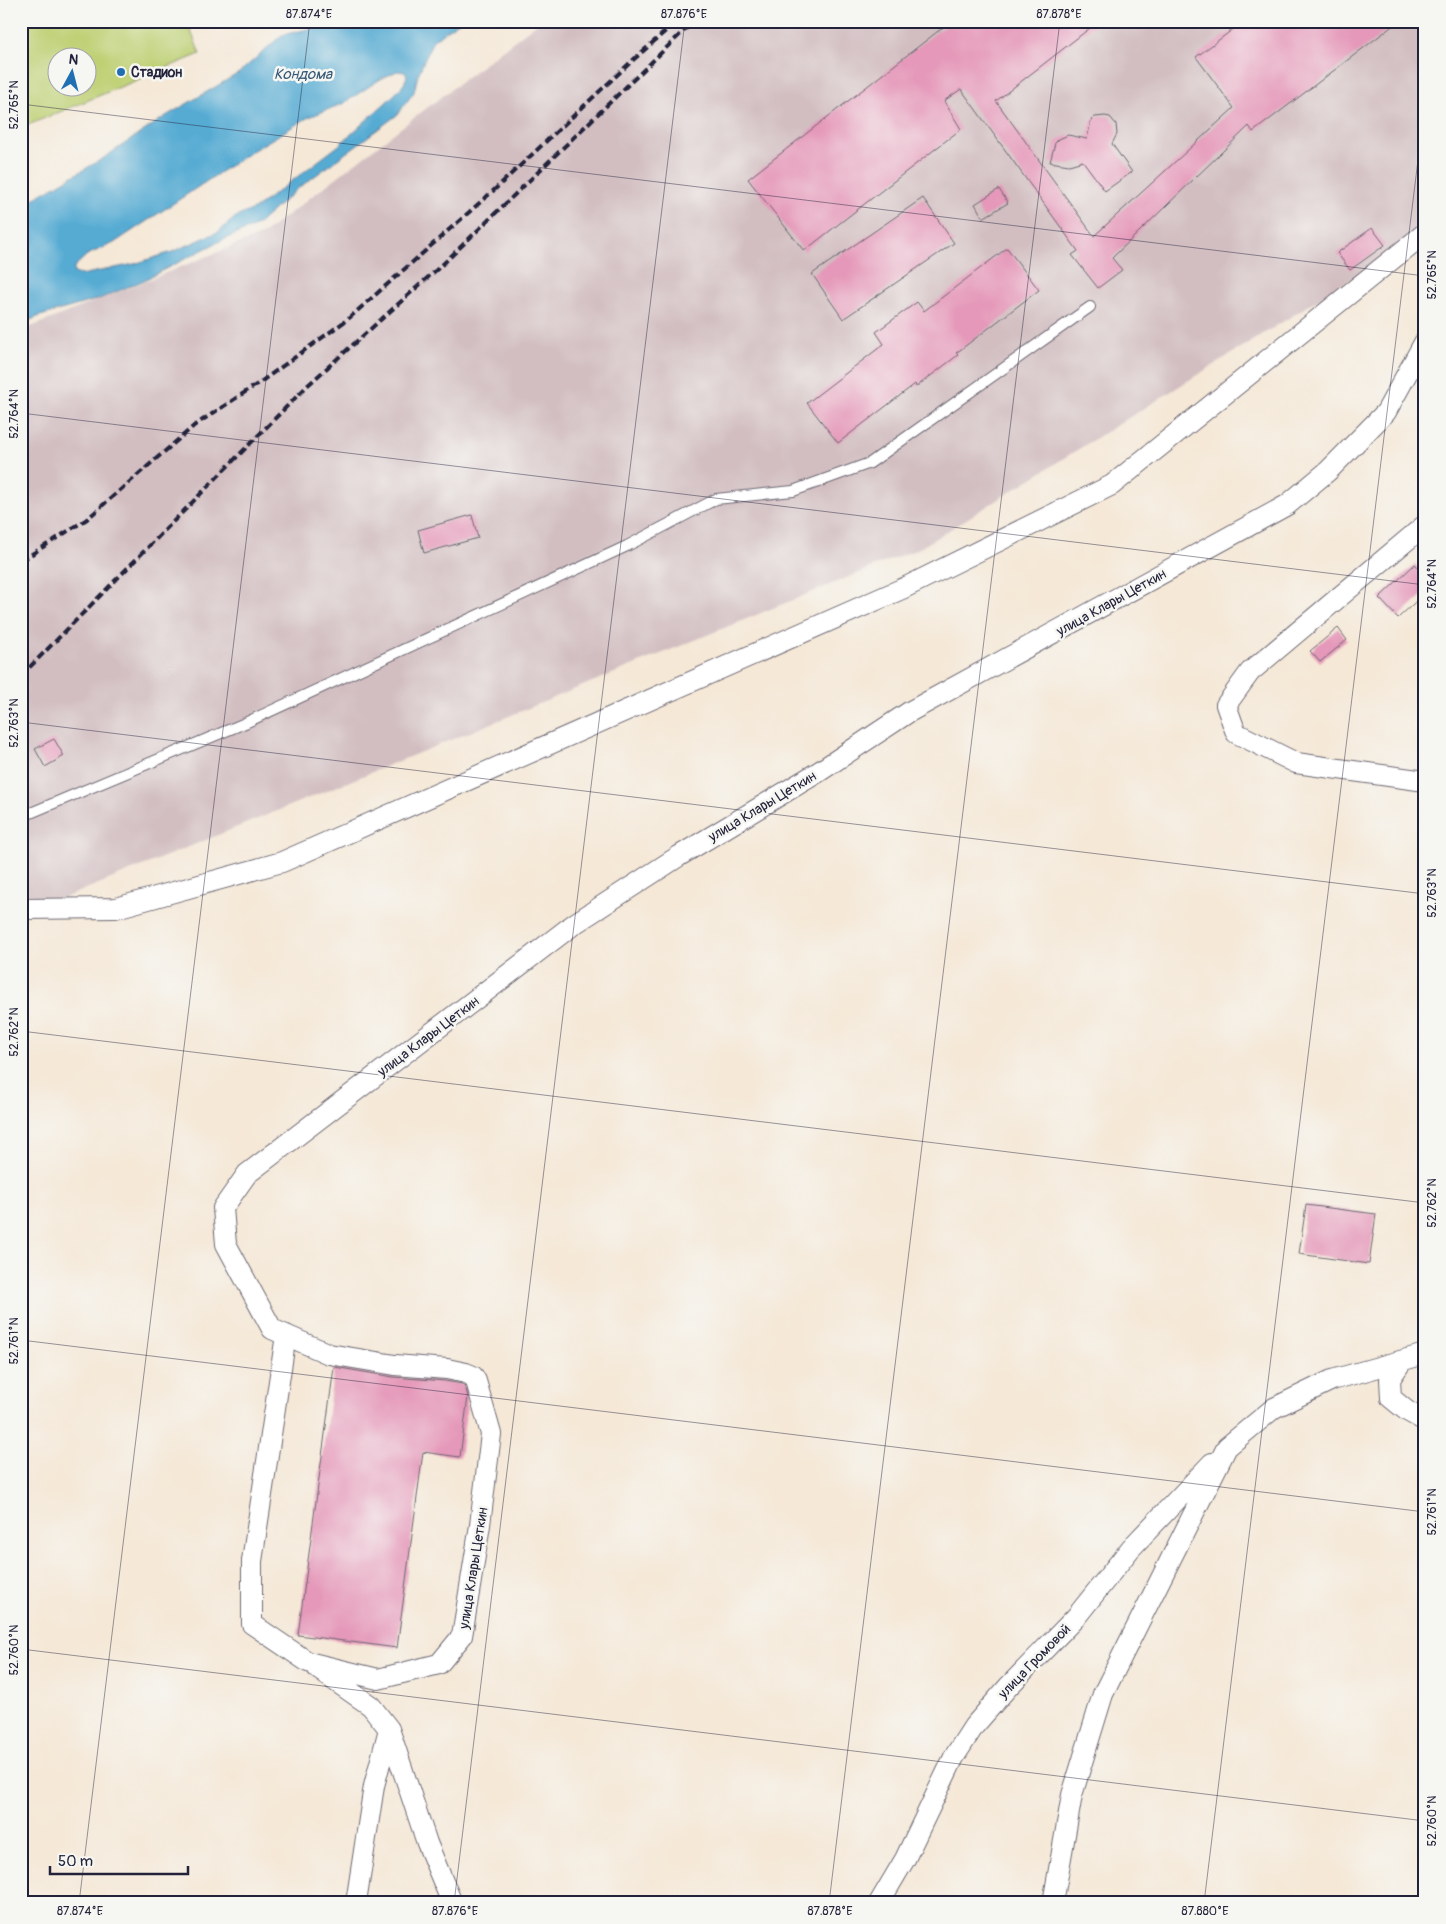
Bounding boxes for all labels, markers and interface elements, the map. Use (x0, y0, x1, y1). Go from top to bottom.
text: 87.874°E (286, 7, 332, 22)
text: 87.876°E (661, 7, 707, 22)
text: 87.878°E (1037, 7, 1081, 22)
north arrow (48, 48, 98, 98)
text: N (68, 51, 79, 69)
place label: Стадион (131, 64, 182, 81)
water label: Кондома (274, 65, 333, 84)
marker: Стадион (115, 66, 127, 78)
text: 52.765°N (7, 80, 22, 130)
text: 52.765°N (1425, 250, 1440, 300)
text: 52.764°N (7, 389, 22, 439)
text: 52.764°N (1425, 559, 1440, 609)
street label: улица Клары Цеткин (1053, 565, 1169, 640)
text: 52.763°N (7, 698, 22, 748)
street label: улица Клары Цеткин (704, 768, 819, 846)
text: 52.763°N (1425, 868, 1440, 918)
street label: улица Клары Цеткин (373, 993, 482, 1081)
text: 52.762°N (7, 1007, 22, 1057)
text: 52.762°N (1425, 1178, 1440, 1228)
text: 52.761°N (7, 1317, 22, 1365)
text: 52.761°N (1425, 1488, 1440, 1536)
street label: улица Клары Цеткин (455, 1506, 491, 1631)
street label: улица Громовой (994, 1621, 1074, 1703)
text: 52.760°N (7, 1625, 22, 1675)
text: 52.760°N (1425, 1796, 1440, 1846)
scale bar (50, 1844, 188, 1876)
text: 50 m (58, 1852, 93, 1871)
text: 87.874°E (57, 1904, 103, 1919)
text: 87.876°E (432, 1904, 478, 1919)
text: 87.878°E (808, 1904, 852, 1919)
text: 87.880°E (1182, 1904, 1228, 1919)

